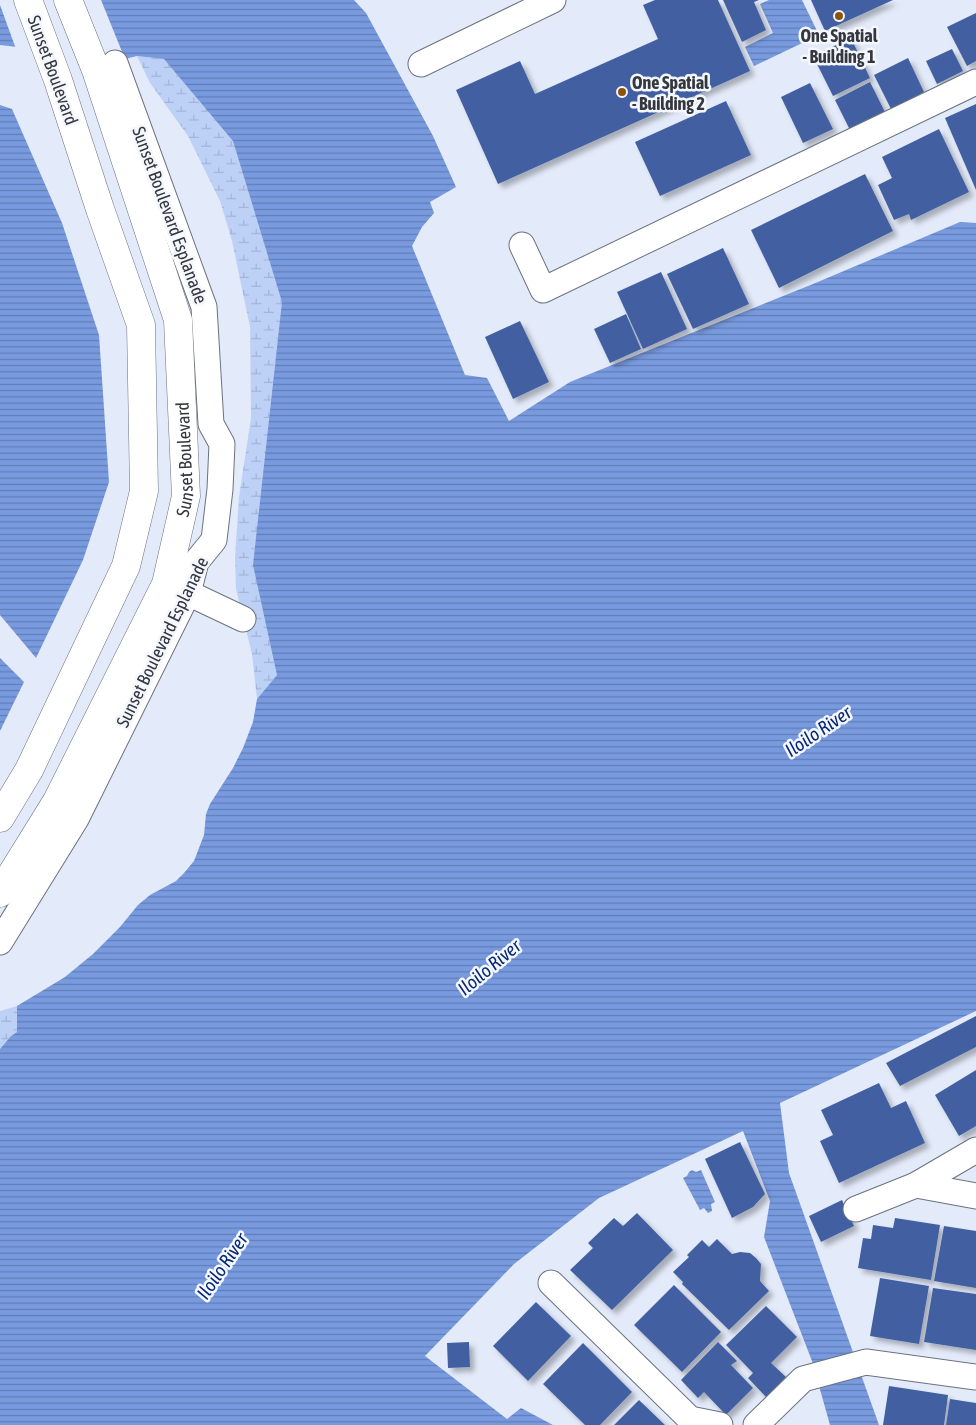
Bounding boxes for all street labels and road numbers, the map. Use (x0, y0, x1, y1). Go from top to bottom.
street label: Sunset Boulevard (23, 12, 83, 128)
street label: Sunset Boulevard Esplanade (128, 124, 212, 306)
street label: Sunset Boulevard (171, 401, 197, 519)
street label: Sunset Boulevard Esplanade (112, 553, 212, 731)

